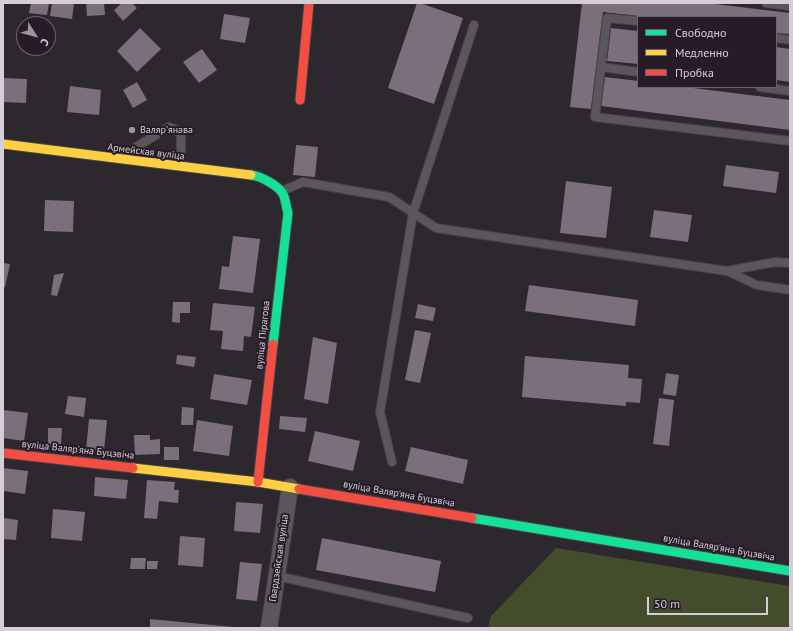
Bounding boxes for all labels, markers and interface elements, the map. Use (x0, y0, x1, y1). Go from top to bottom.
north arrow (16, 16, 56, 56)
legend (637, 16, 777, 88)
text: Свободно (675, 25, 726, 40)
text: С (37, 36, 52, 49)
text: Медленно (675, 45, 729, 60)
text: Пробка (675, 65, 714, 80)
place label: Валярʼянава (140, 124, 193, 136)
marker: Валярʼянава (127, 125, 137, 135)
street label: Армейская вуліца (107, 141, 185, 163)
street label: вуліца Пірагова (253, 300, 273, 370)
street label: вуліца Валяр'яна Буцэвіча (21, 438, 135, 462)
street label: вуліца Валяр'яна Буцэвіча (342, 478, 456, 510)
street label: Гвардзейская вуліца (267, 513, 291, 603)
street label: вуліца Валяр'яна Буцэвіча (662, 532, 776, 564)
scale bar (649, 589, 770, 615)
text: 50 m (654, 596, 680, 611)

